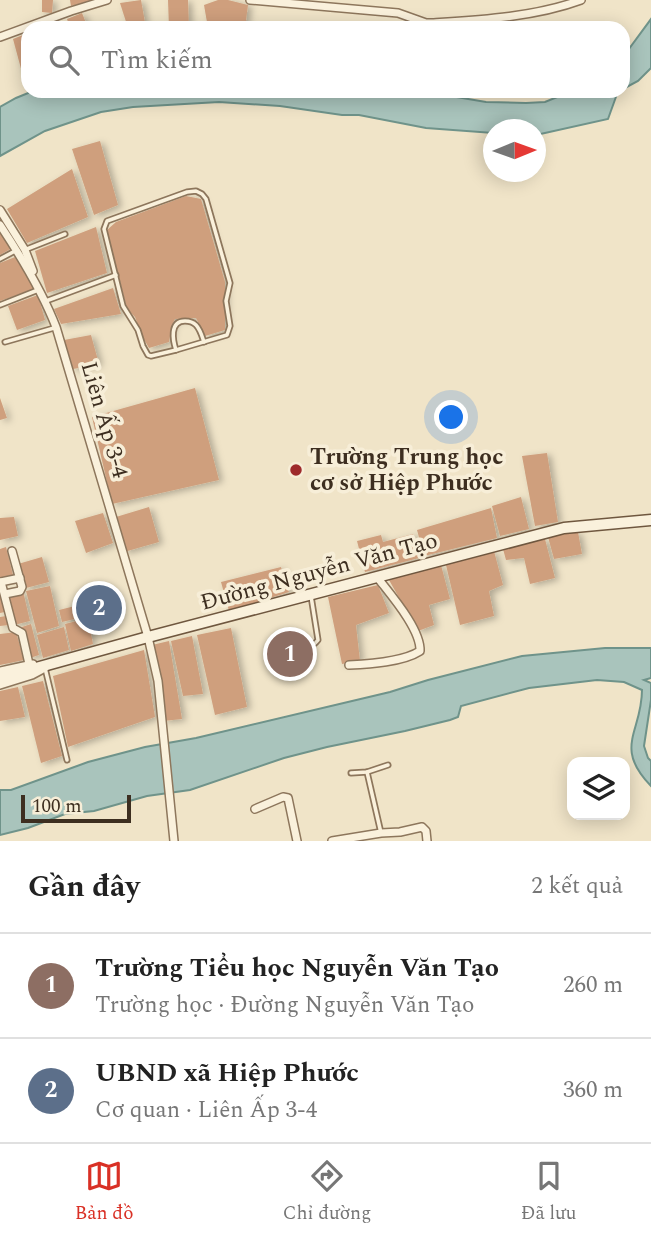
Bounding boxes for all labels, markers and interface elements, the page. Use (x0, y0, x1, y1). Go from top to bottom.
search box (21, 21, 630, 98)
text: Tìm kiếm (101, 40, 213, 80)
icon: search (45, 41, 83, 79)
north arrow (483, 119, 546, 182)
street label: Liên Ấp 3-4 (71, 358, 137, 483)
your location (434, 400, 468, 434)
place label: Trường Trung học cơ sở Hiệp Phước (310, 440, 503, 501)
marker: Trường Trung học cơ sở Hiệp Phước (288, 462, 304, 478)
street label: Đường Nguyễn Văn Tạo (196, 523, 442, 621)
pin: 2 (76, 582, 122, 634)
pin: 1 (267, 628, 313, 680)
map controls (567, 757, 630, 820)
button: layers (567, 757, 630, 820)
scale bar (21, 792, 131, 824)
text: 100 m (32, 792, 82, 821)
text: Gần đây (28, 864, 140, 910)
text: 2 kết quả (531, 869, 623, 904)
text: Trường Tiểu học Nguyễn Văn Tạo (95, 948, 499, 988)
text: 1 (45, 968, 57, 1003)
text: 260 m (563, 968, 623, 1003)
text: Trường học · Đường Nguyễn Văn Tạo (95, 988, 474, 1023)
text: UBND xã Hiệp Phước (95, 1053, 359, 1093)
text: 2 (45, 1073, 57, 1108)
text: 360 m (563, 1073, 623, 1108)
text: Cơ quan · Liên Ấp 3-4 (95, 1093, 317, 1128)
tab: Bản đồ (75, 1157, 133, 1228)
tab: Chỉ đường (283, 1157, 371, 1228)
tab: Đã lưu (521, 1157, 576, 1228)

